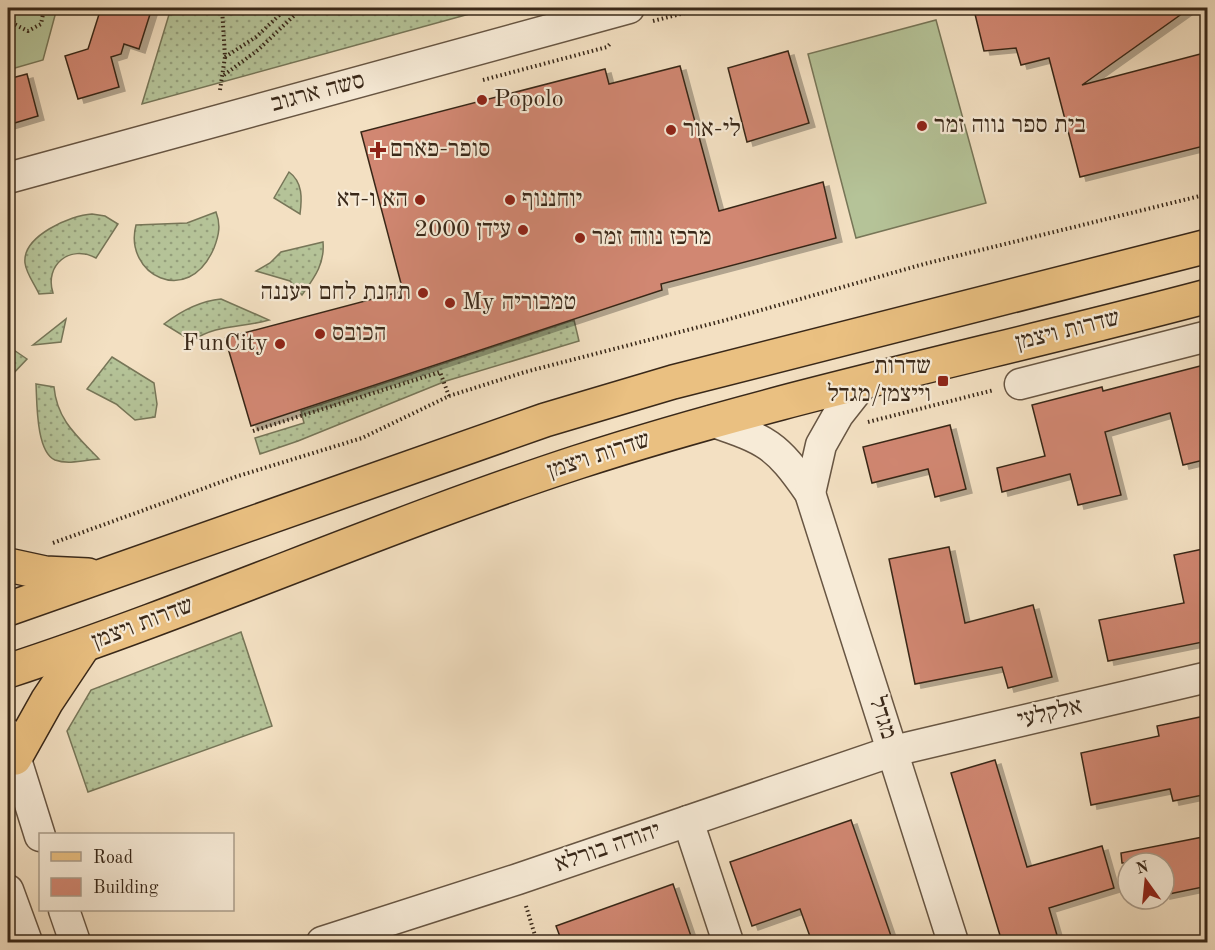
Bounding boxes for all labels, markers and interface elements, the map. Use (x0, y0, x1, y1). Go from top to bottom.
street label: סשה ארגוב (268, 69, 368, 117)
place label: Popolo (494, 88, 564, 112)
marker: Popolo (475, 93, 489, 107)
place label: בית ספר נווה זמר (934, 114, 1086, 138)
place label: לי-אור (683, 116, 741, 142)
marker: בית ספר נווה זמר (915, 119, 929, 133)
marker: לי-אור (664, 123, 678, 137)
place label: סופר-פארם (390, 138, 490, 162)
marker: סופר-פארם (371, 143, 385, 157)
place label: הא ו-דא (337, 188, 408, 212)
place label: יוחננוף (522, 188, 582, 212)
marker: הא ו-דא (413, 193, 427, 207)
marker: יוחננוף (503, 193, 517, 207)
place label: עידן 2000 (414, 218, 511, 242)
marker: עידן 2000 (516, 223, 530, 237)
place label: מרכז נווה זמר (592, 226, 712, 250)
marker: מרכז נווה זמר (573, 231, 587, 245)
place label: תחנת לחם רעננה (260, 279, 411, 305)
marker: תחנת לחם רעננה (416, 286, 430, 300)
place label: My טמבוריה (462, 291, 576, 315)
marker: My טמבוריה (443, 296, 457, 310)
street label: שדרות ויצמן (1013, 306, 1123, 356)
place label: הכובס (332, 322, 386, 346)
marker: הכובס (313, 327, 327, 341)
place label: FunCity (182, 332, 268, 356)
marker: FunCity (273, 337, 287, 351)
place label: שדרות וייצמן/מגדל (827, 355, 931, 407)
marker: שדרות וייצמן/מגדל (936, 374, 950, 388)
street label: שדרות ויצמן (545, 428, 653, 484)
street label: שדרות ויצמן (89, 594, 197, 654)
street label: מגדל (864, 693, 902, 742)
street label: אלקלעי (1015, 693, 1085, 733)
street label: יהודה בורלא (551, 817, 664, 877)
legend (39, 833, 234, 911)
text: Road (93, 849, 133, 867)
north arrow (1116, 851, 1176, 911)
text: N (1135, 859, 1151, 878)
text: Building (93, 879, 159, 897)

